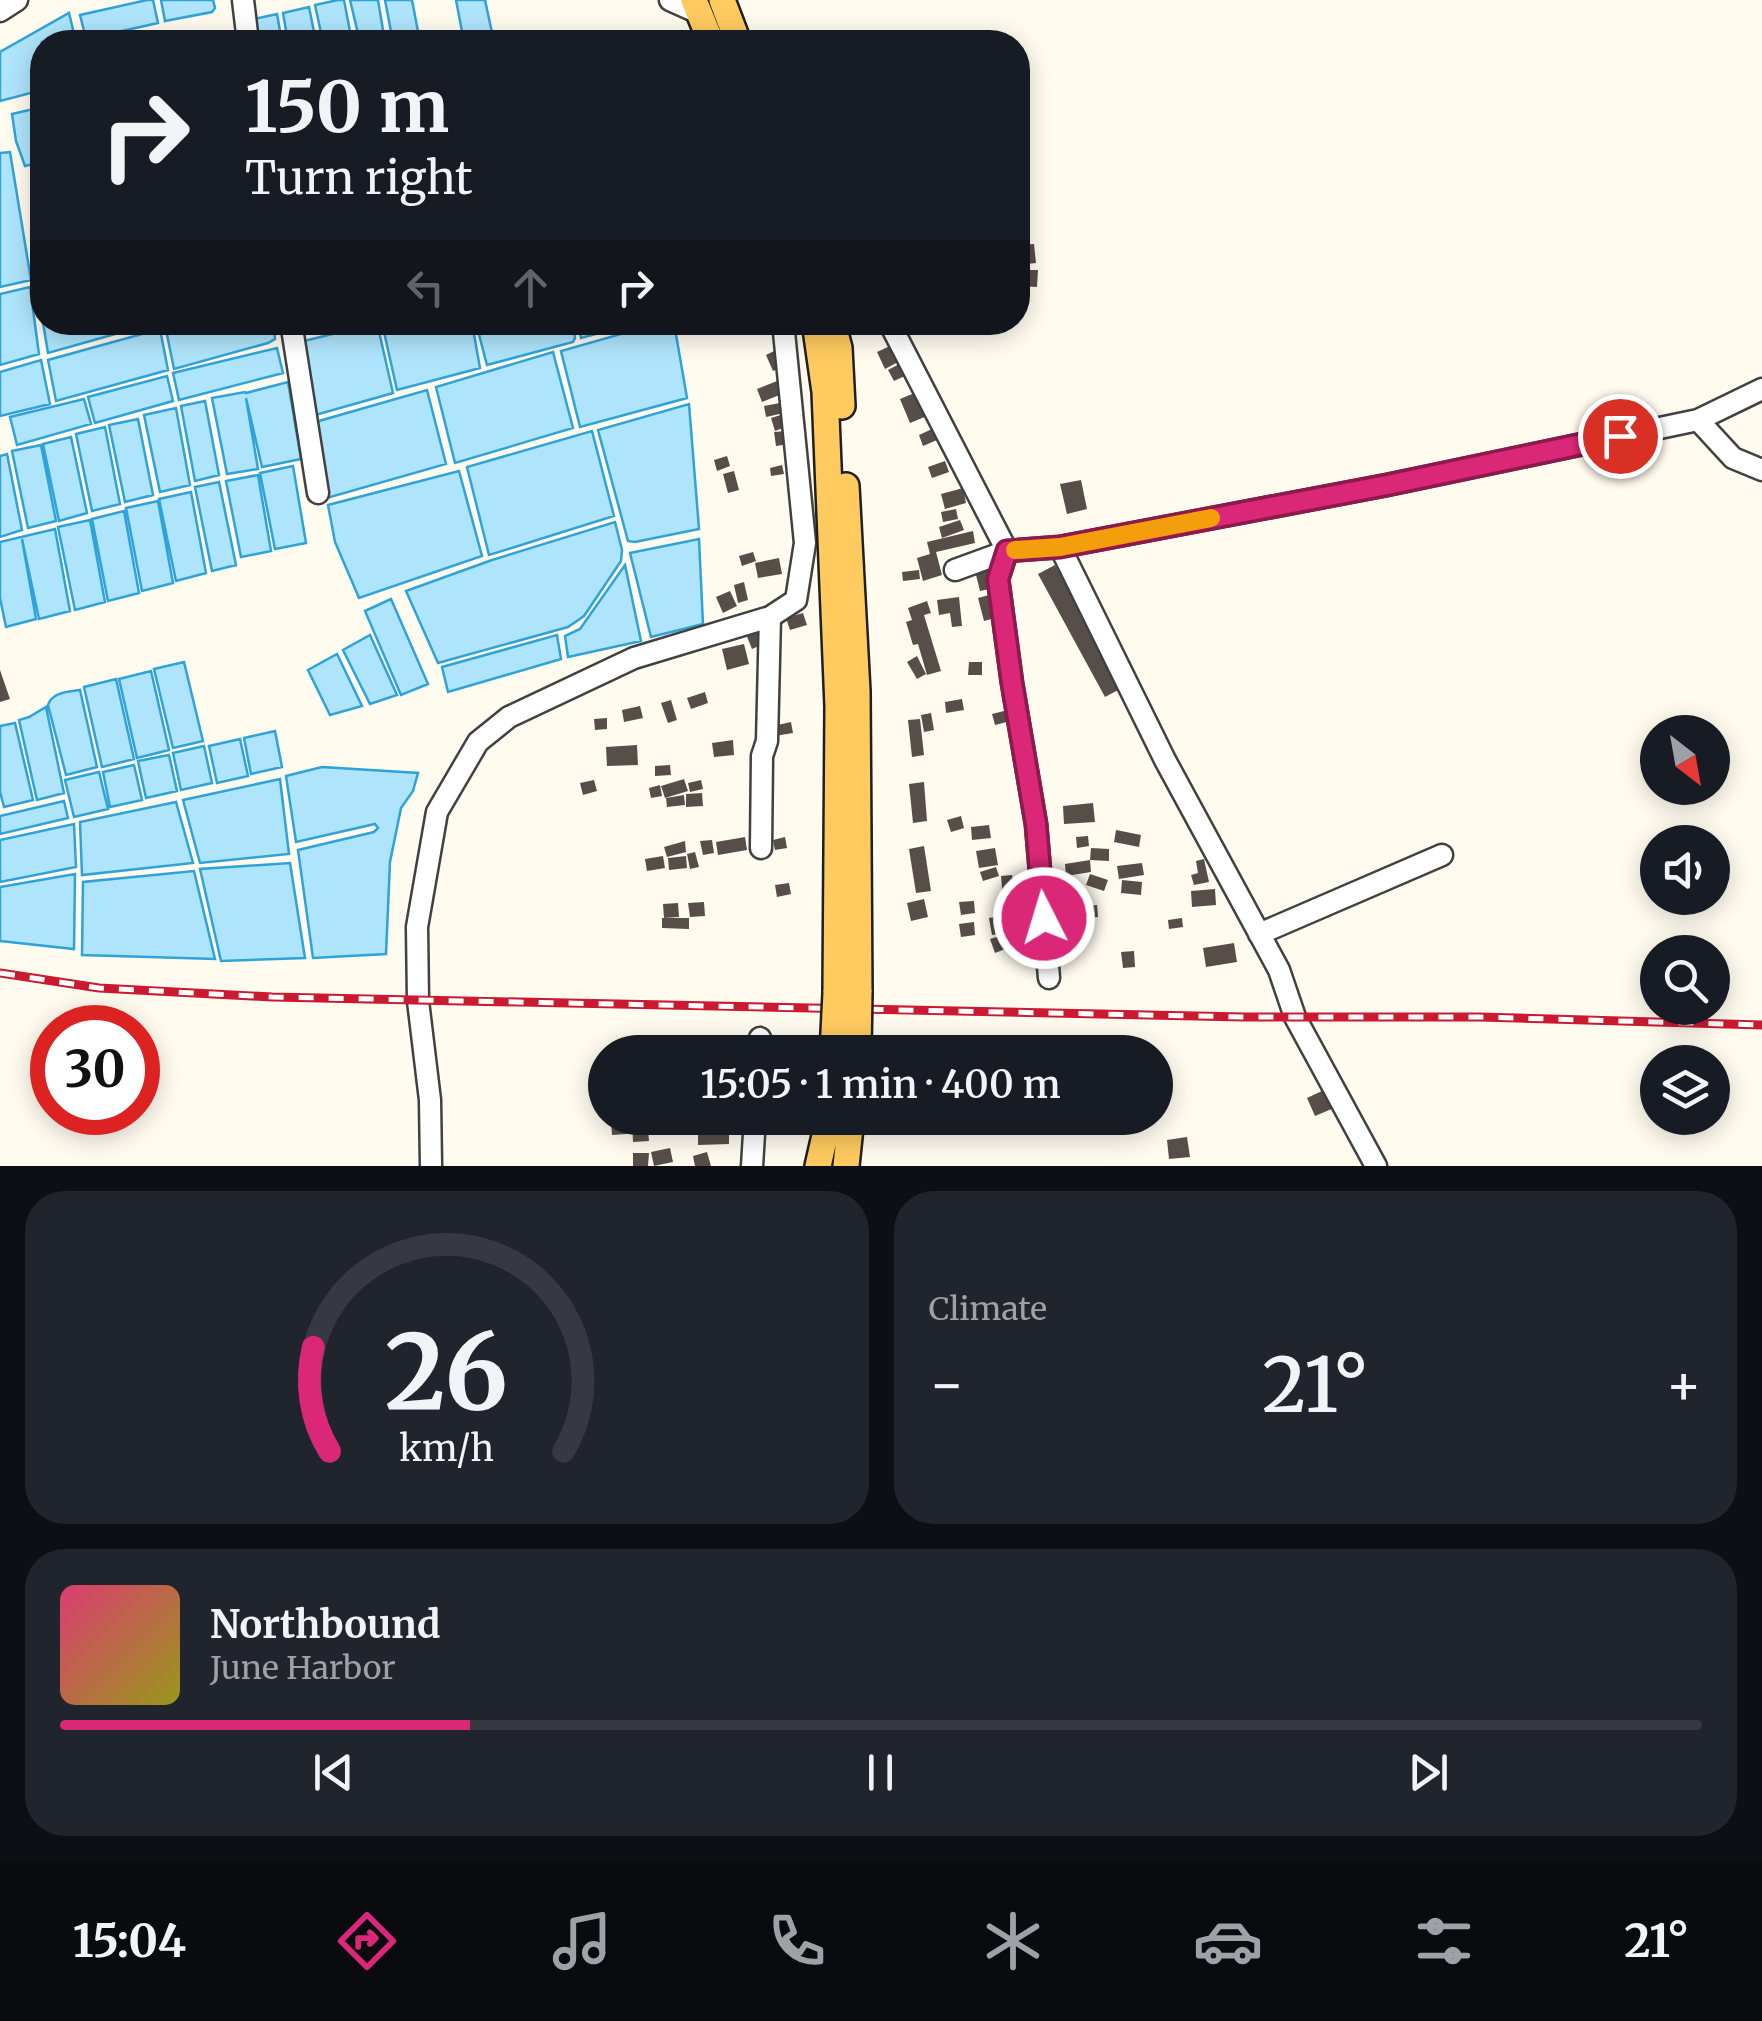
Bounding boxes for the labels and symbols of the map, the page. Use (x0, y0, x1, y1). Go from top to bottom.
pin (1578, 394, 1663, 479)
north arrow (1640, 715, 1730, 805)
position arrow (992, 866, 1096, 970)
speed limit sign: 30 (30, 1005, 160, 1135)

